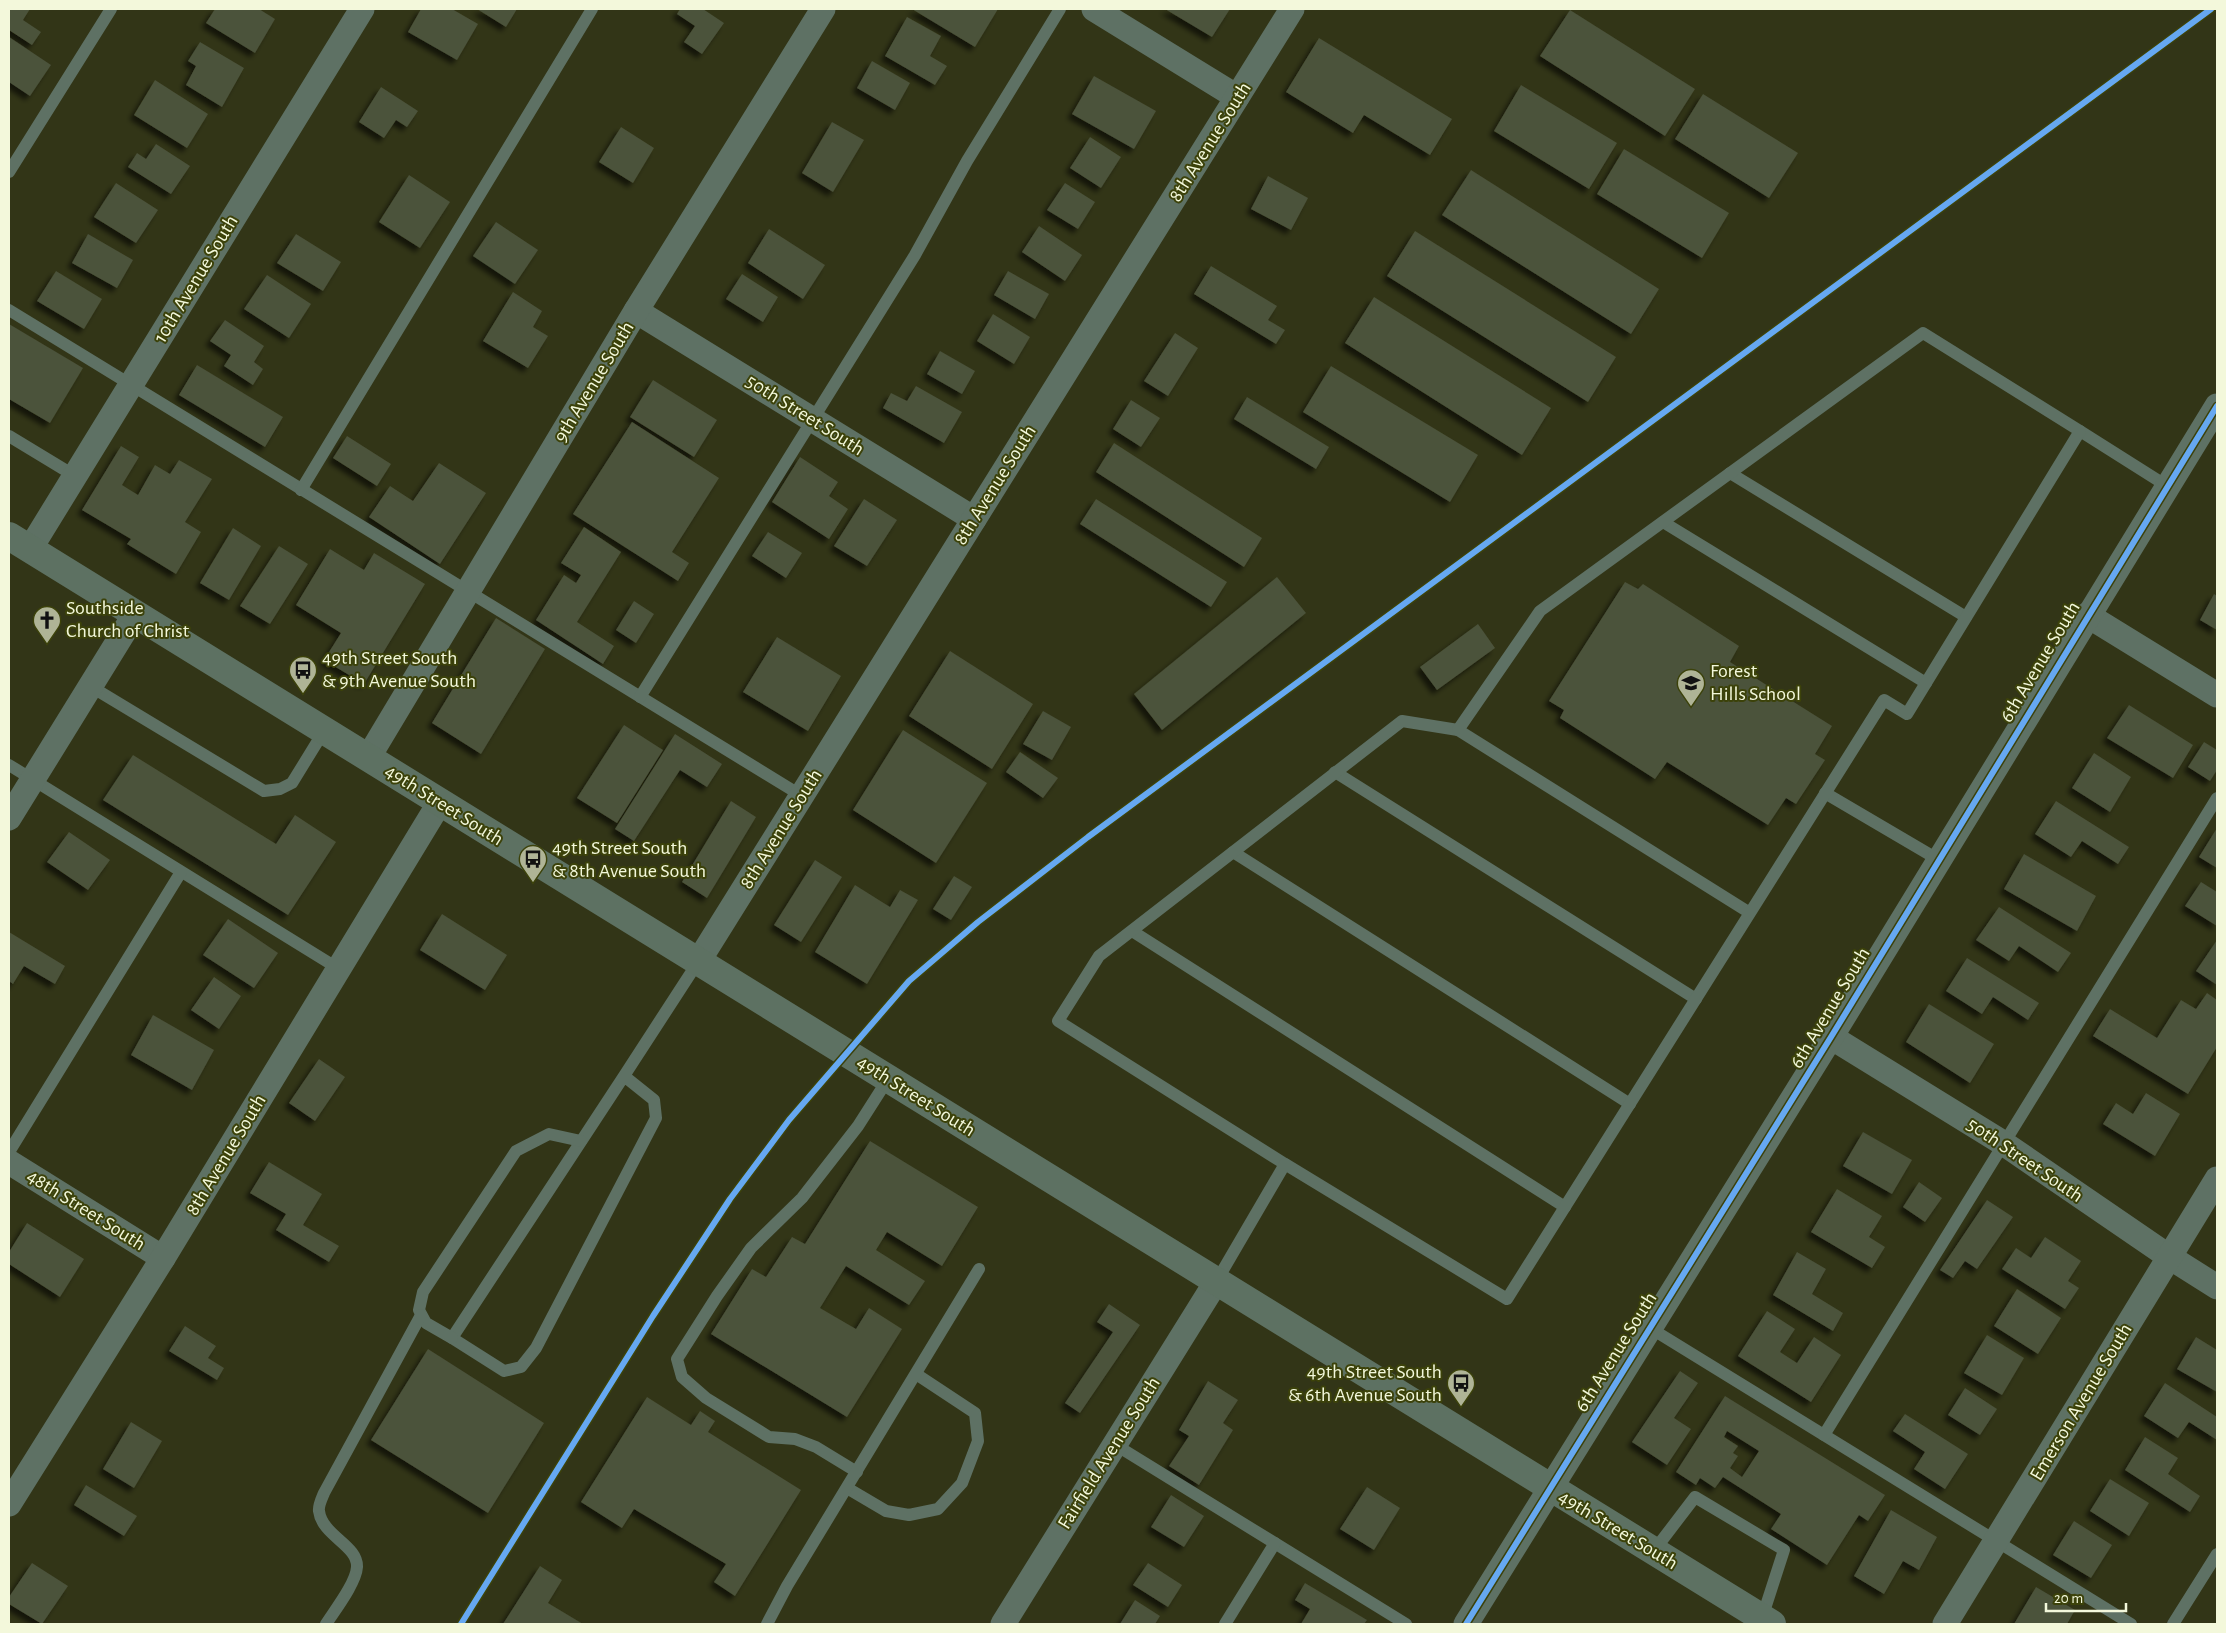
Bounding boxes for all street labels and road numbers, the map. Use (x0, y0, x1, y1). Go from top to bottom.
street label: 8th Avenue South (1165, 79, 1255, 205)
street label: 10th Avenue South (150, 212, 242, 346)
street label: 9th Avenue South (550, 318, 638, 446)
street label: 50th Street South (742, 371, 868, 459)
street label: 8th Avenue South (950, 422, 1040, 548)
street label: 6th Avenue South (1996, 598, 2084, 726)
street label: 49th Street South (381, 761, 507, 849)
street label: 8th Avenue South (736, 766, 826, 892)
street label: 6th Avenue South (1786, 944, 1874, 1072)
street label: 49th Street South (853, 1052, 979, 1140)
street label: 8th Avenue South (182, 1091, 270, 1219)
street label: 50th Street South (1963, 1114, 2087, 1206)
street label: 48th Street South (23, 1166, 149, 1254)
street label: 6th Avenue South (1571, 1289, 1661, 1415)
street label: Emerson Avenue South (2026, 1320, 2136, 1484)
street label: Fairfield Avenue South (1054, 1373, 1164, 1533)
street label: 49th Street South (1555, 1487, 1681, 1573)

